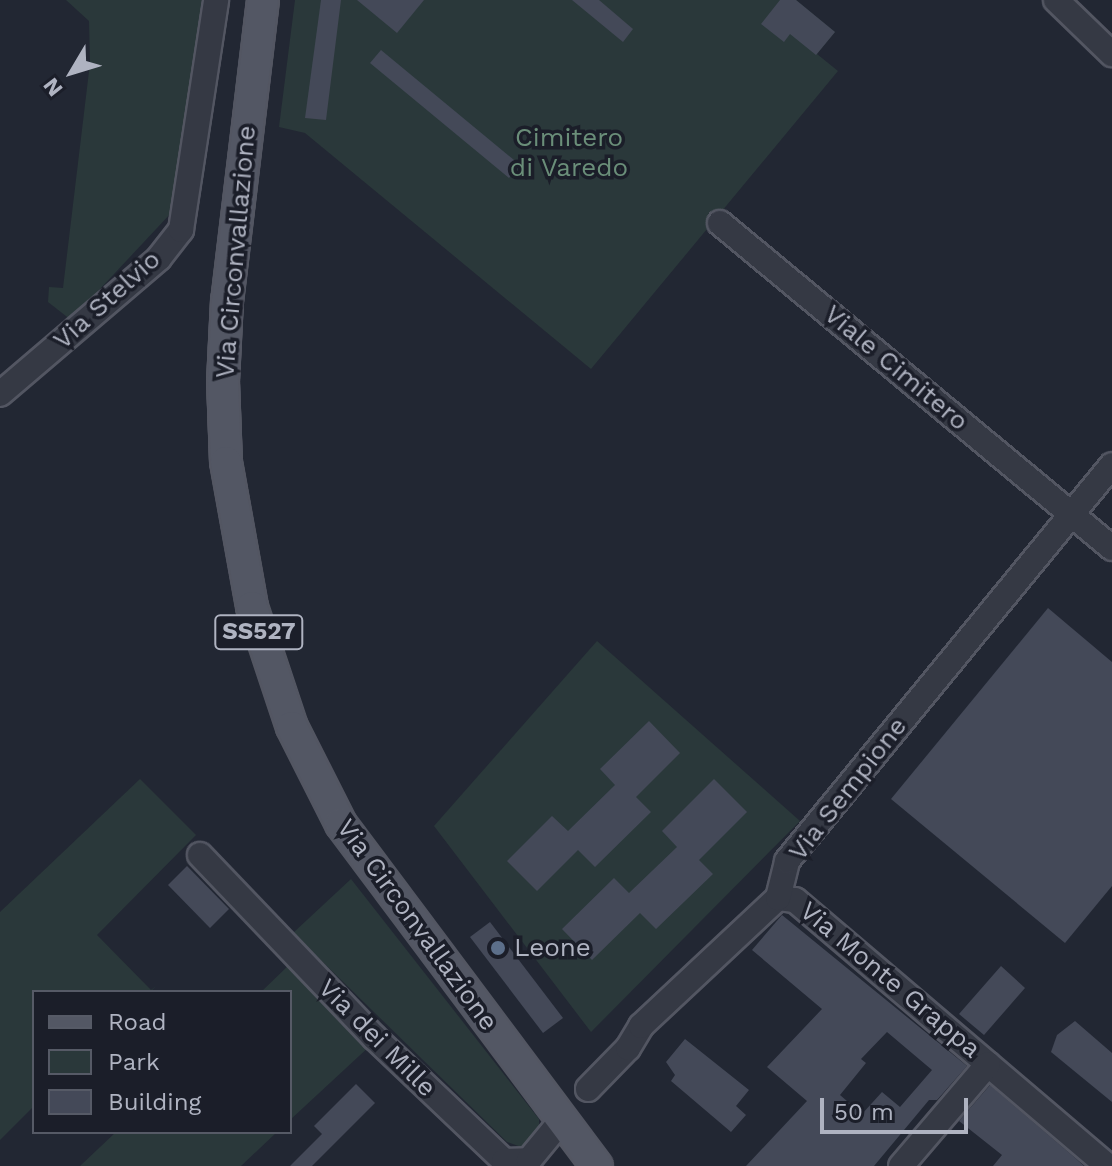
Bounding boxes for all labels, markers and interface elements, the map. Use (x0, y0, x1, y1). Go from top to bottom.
north arrow (32, 32, 112, 112)
text: N (38, 73, 68, 101)
park label: Cimitero di Varedo (509, 122, 629, 184)
street label: Via Circonvallazione (209, 124, 263, 380)
street label: Via Stelvio (47, 244, 167, 356)
street label: Viale Cimitero (818, 299, 974, 437)
road number: SS527 (213, 612, 305, 652)
street label: Via Sempione (782, 711, 914, 867)
street label: Via Circonvallazione (330, 813, 504, 1037)
street label: Via Monte Grappa (793, 895, 987, 1065)
place label: Leone (514, 932, 591, 964)
marker: Leone (489, 939, 507, 957)
street label: Via dei Mille (311, 972, 443, 1104)
legend (32, 990, 292, 1134)
text: Road (108, 1008, 167, 1036)
text: Park (108, 1048, 160, 1076)
scale bar (824, 1082, 972, 1132)
text: Building (108, 1088, 201, 1116)
text: 50 m (834, 1098, 894, 1126)

